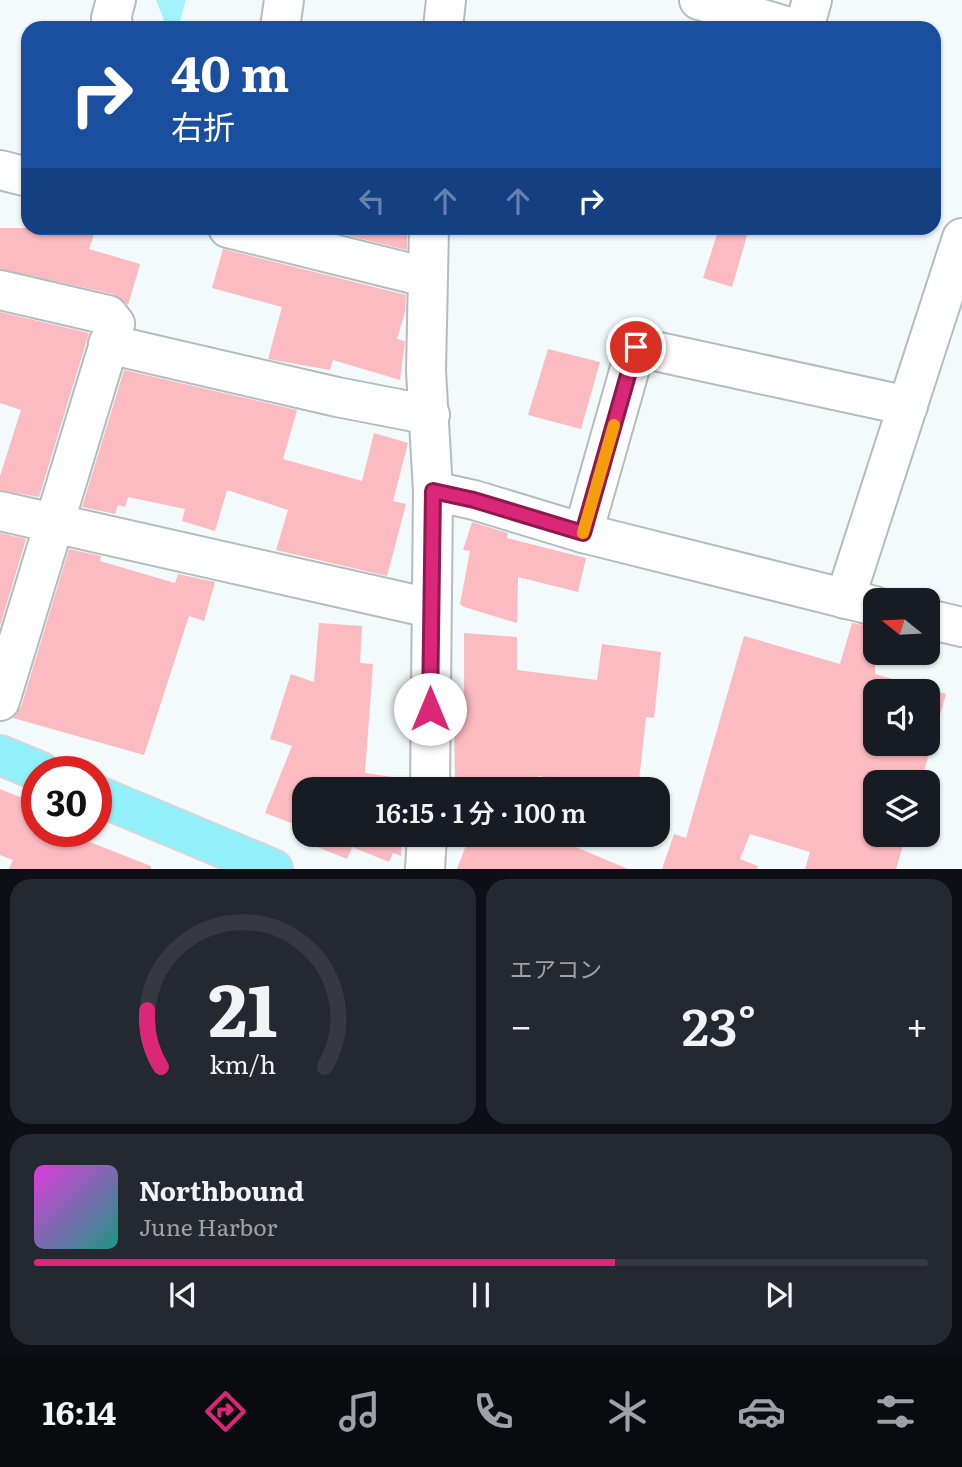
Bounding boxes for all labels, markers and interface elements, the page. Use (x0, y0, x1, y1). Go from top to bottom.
text: 40 m (171, 34, 289, 107)
icon: right (56, 49, 147, 140)
text: 右折 (171, 101, 235, 149)
icon: left (353, 182, 391, 220)
icon: ahead (426, 182, 464, 220)
icon: ahead (499, 182, 537, 220)
icon: right (572, 182, 610, 220)
pin (606, 317, 666, 377)
icon: arrive (617, 328, 655, 366)
north arrow (863, 588, 940, 665)
map controls (863, 588, 940, 847)
position arrow (393, 672, 467, 746)
button: sound (863, 679, 940, 756)
speed limit sign: 30 (21, 756, 112, 847)
button: layers (863, 770, 940, 847)
text: 16:15 · 1 分 · 100 m (375, 792, 587, 831)
text: エアコン (510, 951, 602, 985)
text: 21 (208, 952, 278, 1060)
text: 23° (682, 985, 756, 1062)
text: − (510, 995, 532, 1052)
text: + (906, 995, 928, 1052)
text: km/h (210, 1045, 276, 1082)
text: Northbound (139, 1170, 304, 1209)
text: June Harbor (139, 1209, 277, 1243)
icon: previous (164, 1276, 202, 1314)
icon: pause (462, 1276, 500, 1314)
icon: next (760, 1276, 798, 1314)
text: 16:14 (42, 1387, 116, 1435)
icon: directions (201, 1387, 250, 1436)
icon: music (335, 1387, 384, 1436)
icon: phone (469, 1387, 518, 1436)
icon: climate (603, 1387, 652, 1436)
icon: car (737, 1387, 786, 1436)
icon: filters (871, 1387, 920, 1436)

